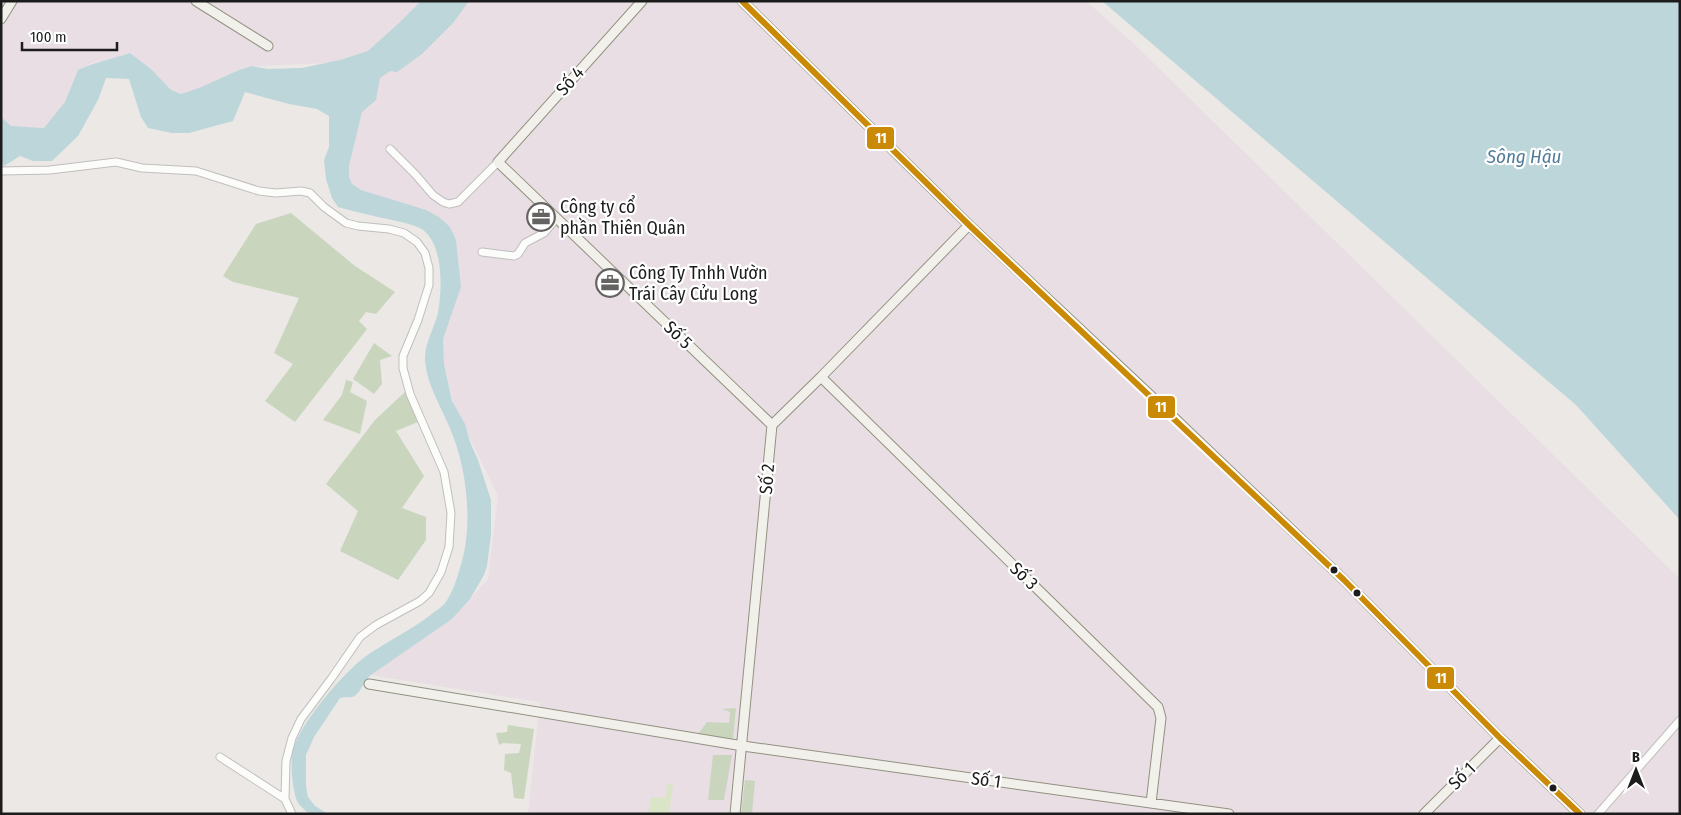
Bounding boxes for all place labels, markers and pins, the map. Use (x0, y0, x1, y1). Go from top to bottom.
place label: Công ty cổ phần Thiên Quân (560, 195, 686, 239)
office icon: Công ty cổ phần Thiên Quân (526, 202, 556, 232)
place label: Công Ty Tnhh Vườn Trái Cây Cửu Long (629, 262, 767, 305)
office icon: Công Ty Tnhh Vườn Trái Cây Cửu Long (595, 268, 625, 298)
unlabelled marker (1329, 565, 1339, 575)
unlabelled marker (1352, 588, 1362, 598)
unlabelled marker (1548, 783, 1558, 793)

